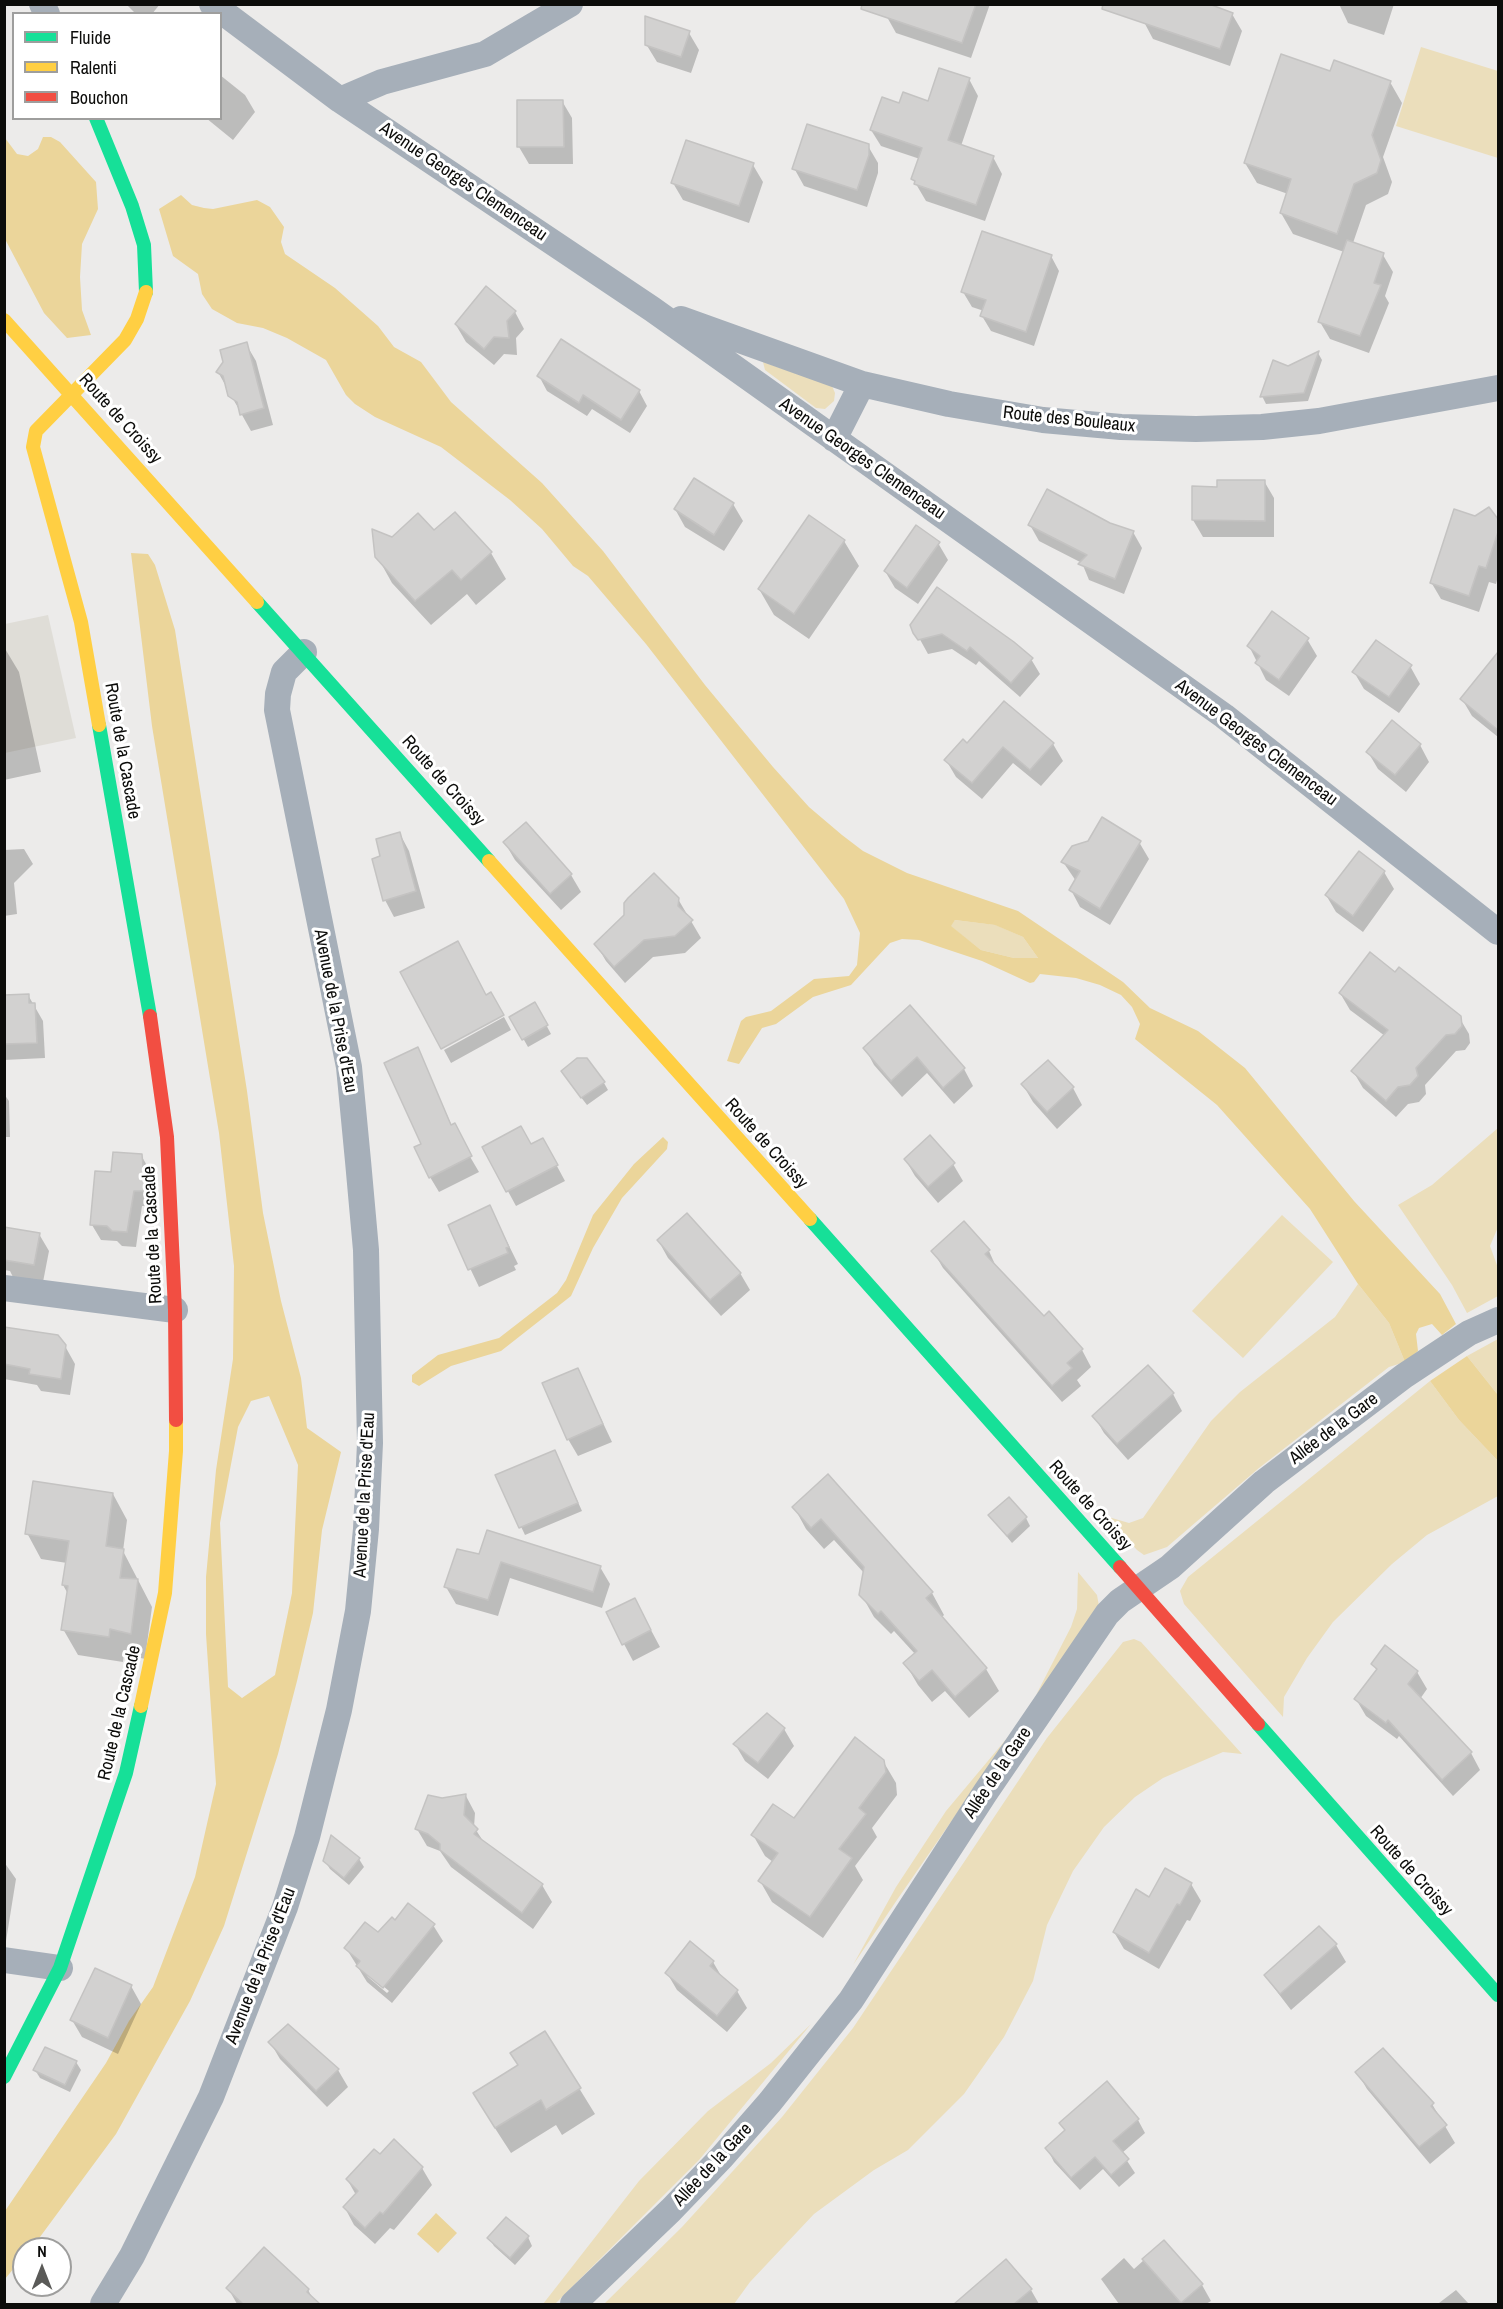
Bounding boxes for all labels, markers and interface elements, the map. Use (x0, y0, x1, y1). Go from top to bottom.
legend (12, 12, 222, 120)
text: Fluide (70, 25, 111, 50)
text: Ralenti (70, 55, 117, 80)
text: Bouchon (70, 85, 128, 110)
street label: Avenue Georges Clemenceau (375, 118, 551, 246)
street label: Route de Croissy (74, 369, 166, 469)
street label: Avenue Georges Clemenceau (775, 394, 949, 524)
street label: Route des Bouleaux (1002, 402, 1136, 438)
street label: Avenue Georges Clemenceau (1171, 675, 1341, 811)
street label: Route de la Cascade (99, 681, 145, 821)
street label: Route de Croissy (397, 731, 489, 831)
street label: Avenue de la Prise d'Eau (309, 928, 361, 1094)
street label: Route de Croissy (720, 1094, 812, 1194)
street label: Route de la Cascade (139, 1166, 167, 1304)
street label: Allée de la Gare (1285, 1389, 1383, 1469)
street label: Avenue de la Prise d'Eau (350, 1412, 380, 1578)
street label: Route de Croissy (1044, 1456, 1136, 1556)
street label: Route de la Cascade (94, 1643, 146, 1783)
street label: Allée de la Gare (959, 1723, 1037, 1823)
street label: Route de Croissy (1365, 1821, 1457, 1921)
street label: Avenue de la Prise d'Eau (221, 1885, 301, 2047)
street label: Allée de la Gare (669, 2119, 757, 2211)
north arrow (12, 2237, 72, 2297)
text: N (37, 2240, 47, 2262)

